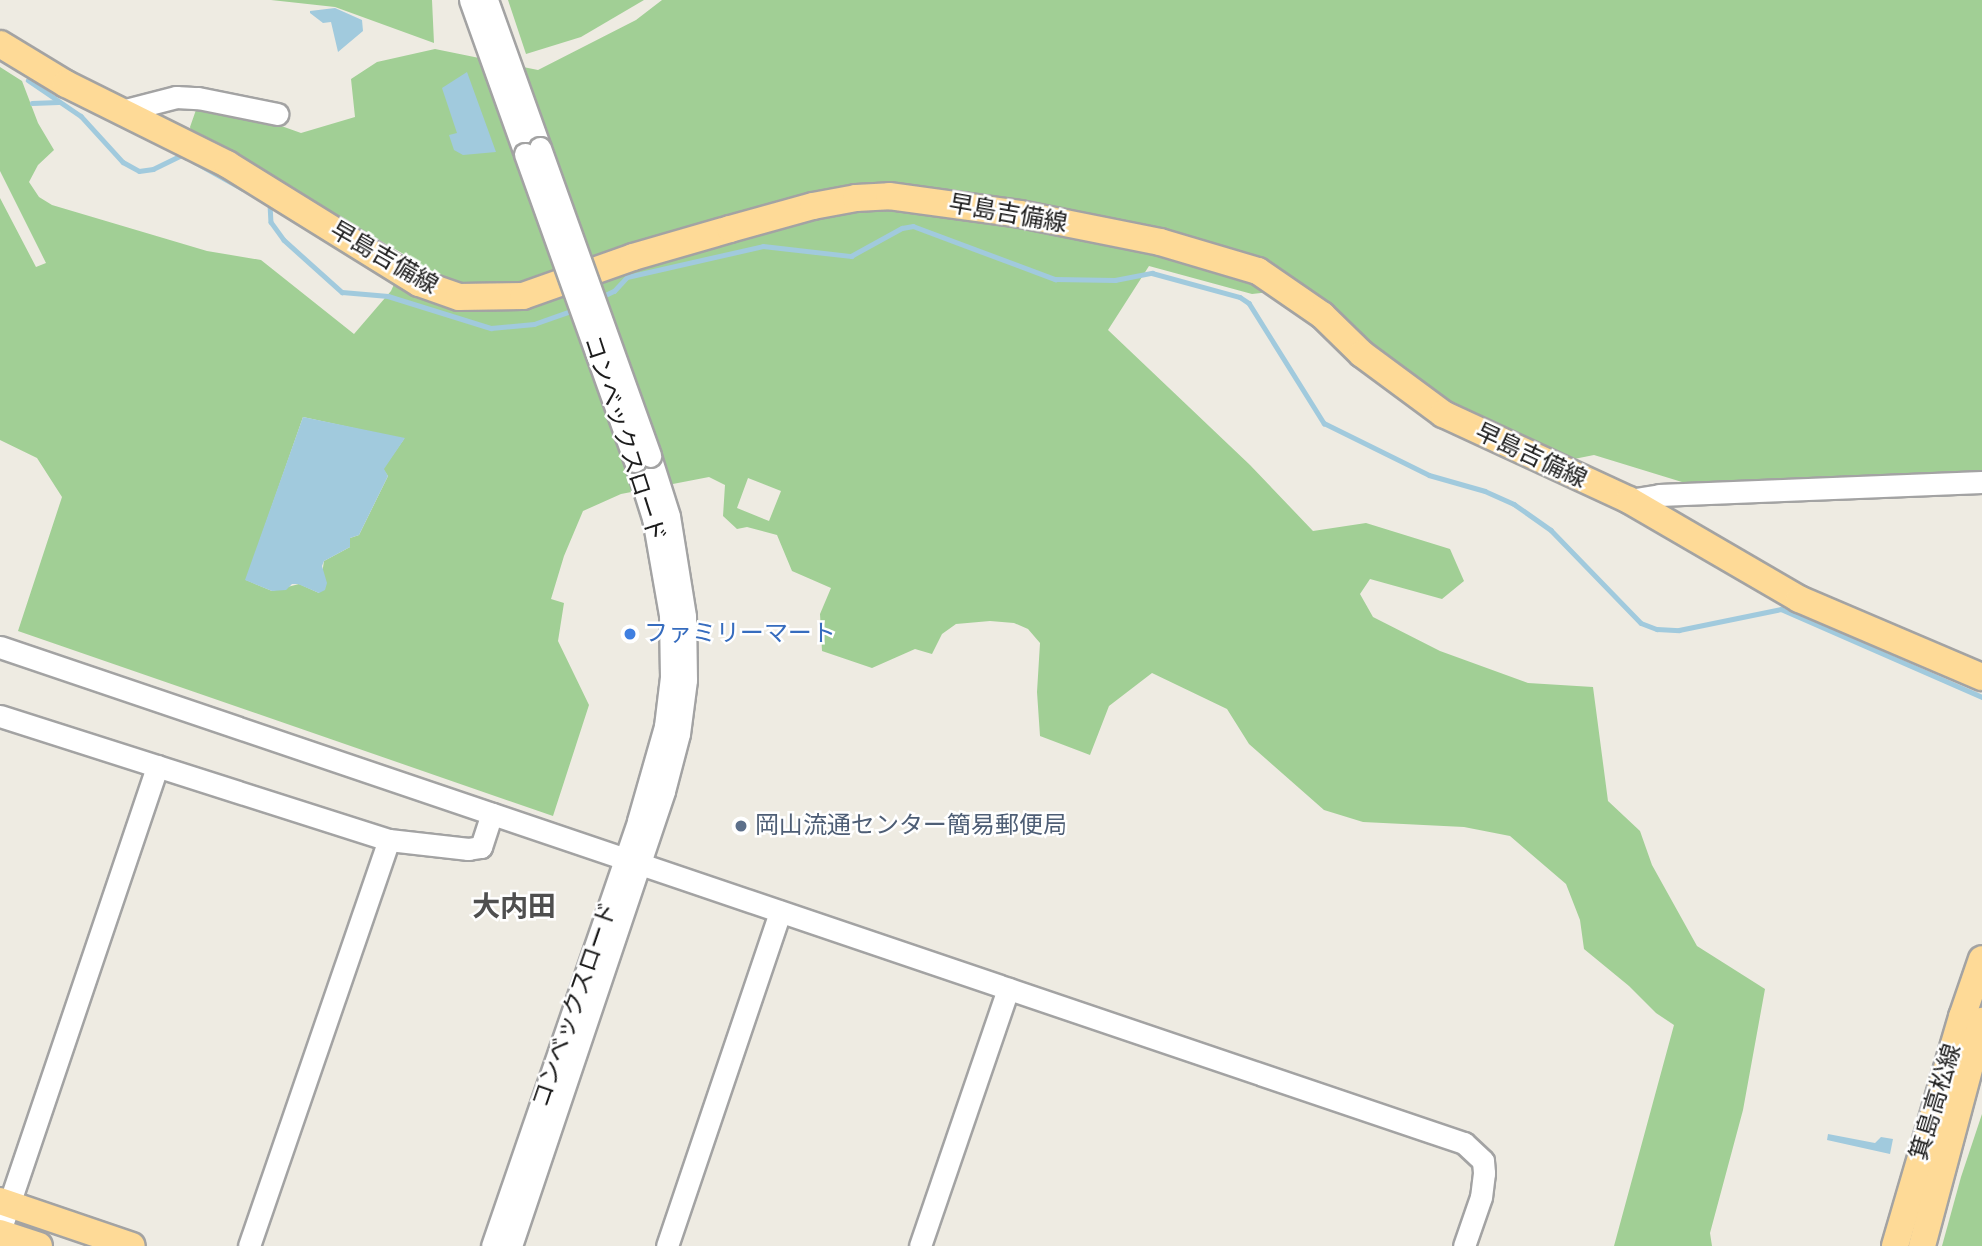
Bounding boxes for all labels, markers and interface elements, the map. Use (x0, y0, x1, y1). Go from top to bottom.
street label: 早島吉備線 (946, 189, 1070, 239)
street label: 早島吉備線 (325, 216, 443, 300)
street label: コンベックスロード (577, 332, 671, 546)
street label: 早島吉備線 (1471, 418, 1591, 494)
place label: ファミリーマート (644, 620, 836, 648)
marker: ファミリーマート (622, 626, 638, 642)
place label: 岡山流通センター簡易郵便局 (755, 812, 1067, 840)
marker: 岡山流通センター簡易郵便局 (733, 818, 749, 834)
district label: 大内田 (472, 890, 556, 924)
street label: コンベックスロード (526, 898, 624, 1112)
street label: 箕島高松線 (1905, 1040, 1967, 1164)

